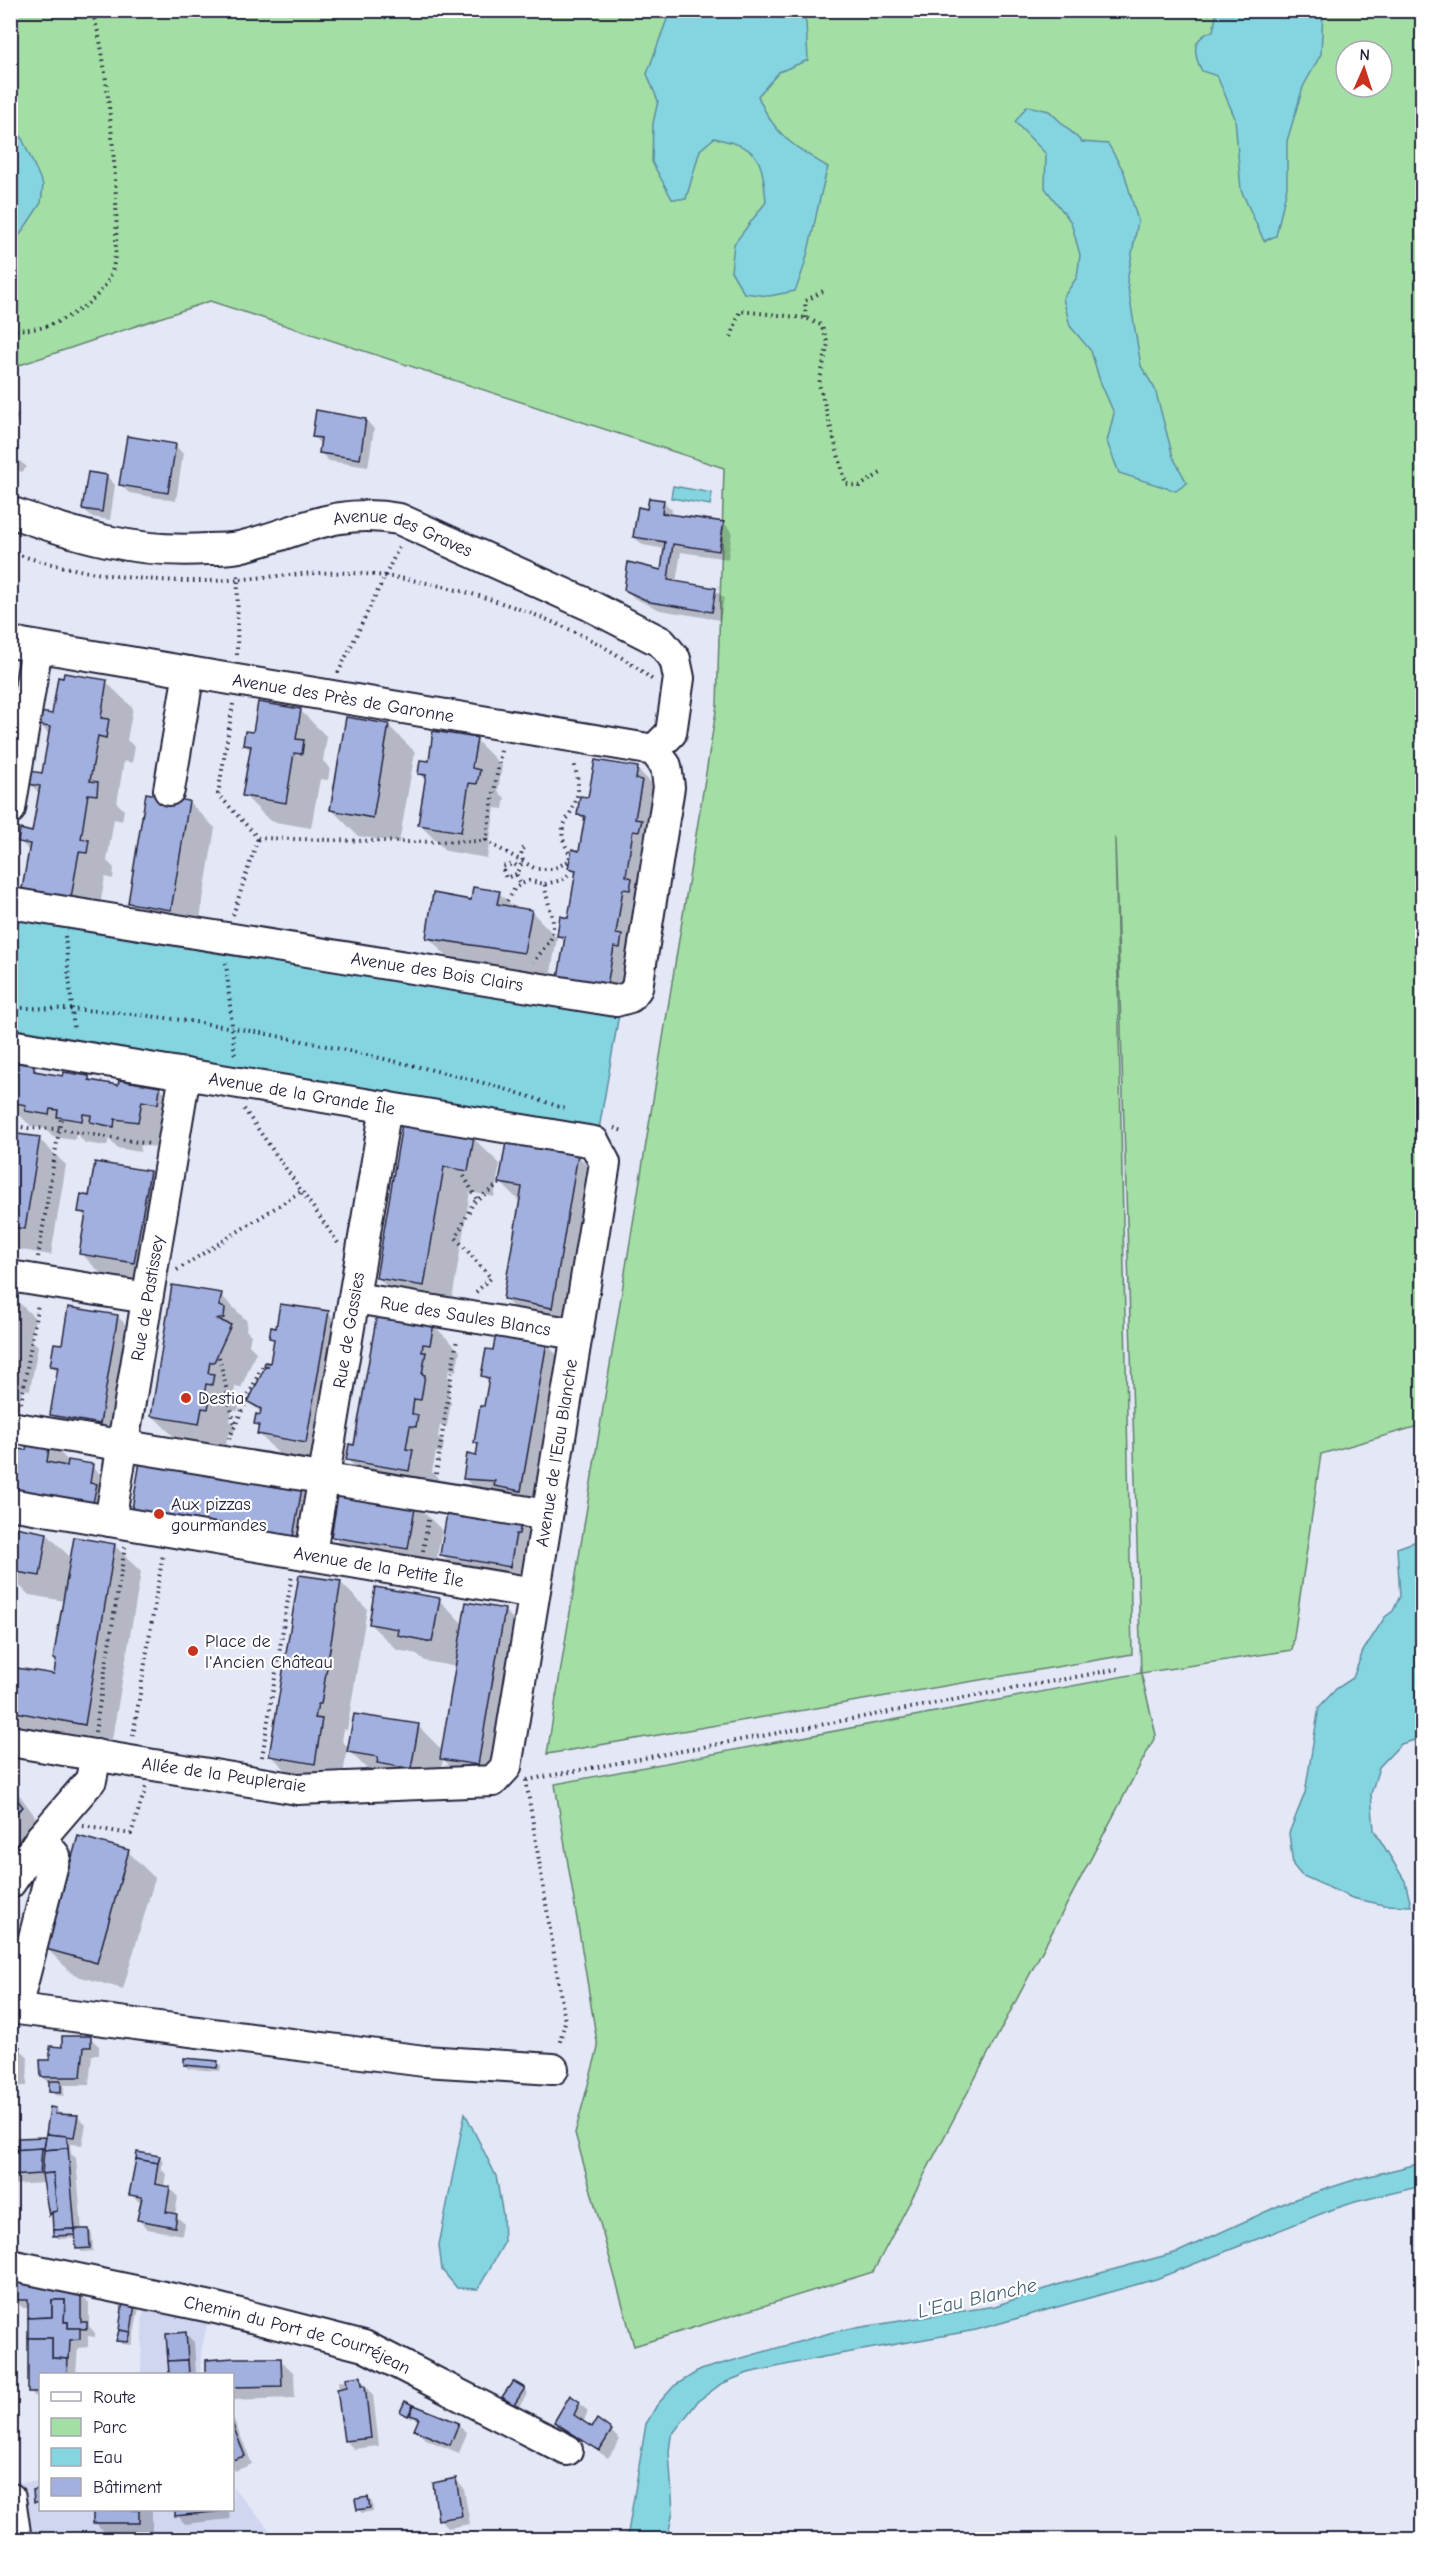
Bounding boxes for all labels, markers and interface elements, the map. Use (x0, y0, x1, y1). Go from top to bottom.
north arrow (1334, 39, 1394, 99)
text: N (1359, 46, 1370, 64)
street label: Avenue des Graves (331, 505, 476, 561)
street label: Avenue des Près de Garonne (231, 669, 456, 727)
street label: Avenue des Bois Clairs (349, 948, 525, 996)
street label: Avenue de la Grande Île (207, 1068, 397, 1119)
street label: Rue de Pastissey (127, 1233, 168, 1362)
street label: Rue de Gassies (328, 1271, 369, 1390)
street label: Rue des Saules Blancs (379, 1292, 552, 1340)
street label: Avenue de l'Eau Blanche (532, 1358, 582, 1548)
place label: Destia (198, 1388, 244, 1409)
marker: Destia (179, 1391, 193, 1405)
place label: Aux pizzas gourmandes (171, 1494, 267, 1536)
marker: Aux pizzas gourmandes (152, 1507, 166, 1521)
street label: Avenue de la Petite Île (292, 1542, 465, 1591)
place label: Place de l'Ancien Château (205, 1631, 333, 1673)
marker: Place de l'Ancien Château (186, 1644, 200, 1658)
street label: Allée de la Peupleraie (141, 1753, 307, 1797)
water label: L'Eau Blanche (915, 2273, 1039, 2323)
street label: Chemin du Port de Courréjean (182, 2291, 414, 2379)
legend (39, 2373, 234, 2511)
text: Route (93, 2387, 136, 2408)
text: Parc (93, 2417, 127, 2438)
text: Eau (93, 2447, 122, 2468)
text: Bâtiment (93, 2477, 163, 2498)

